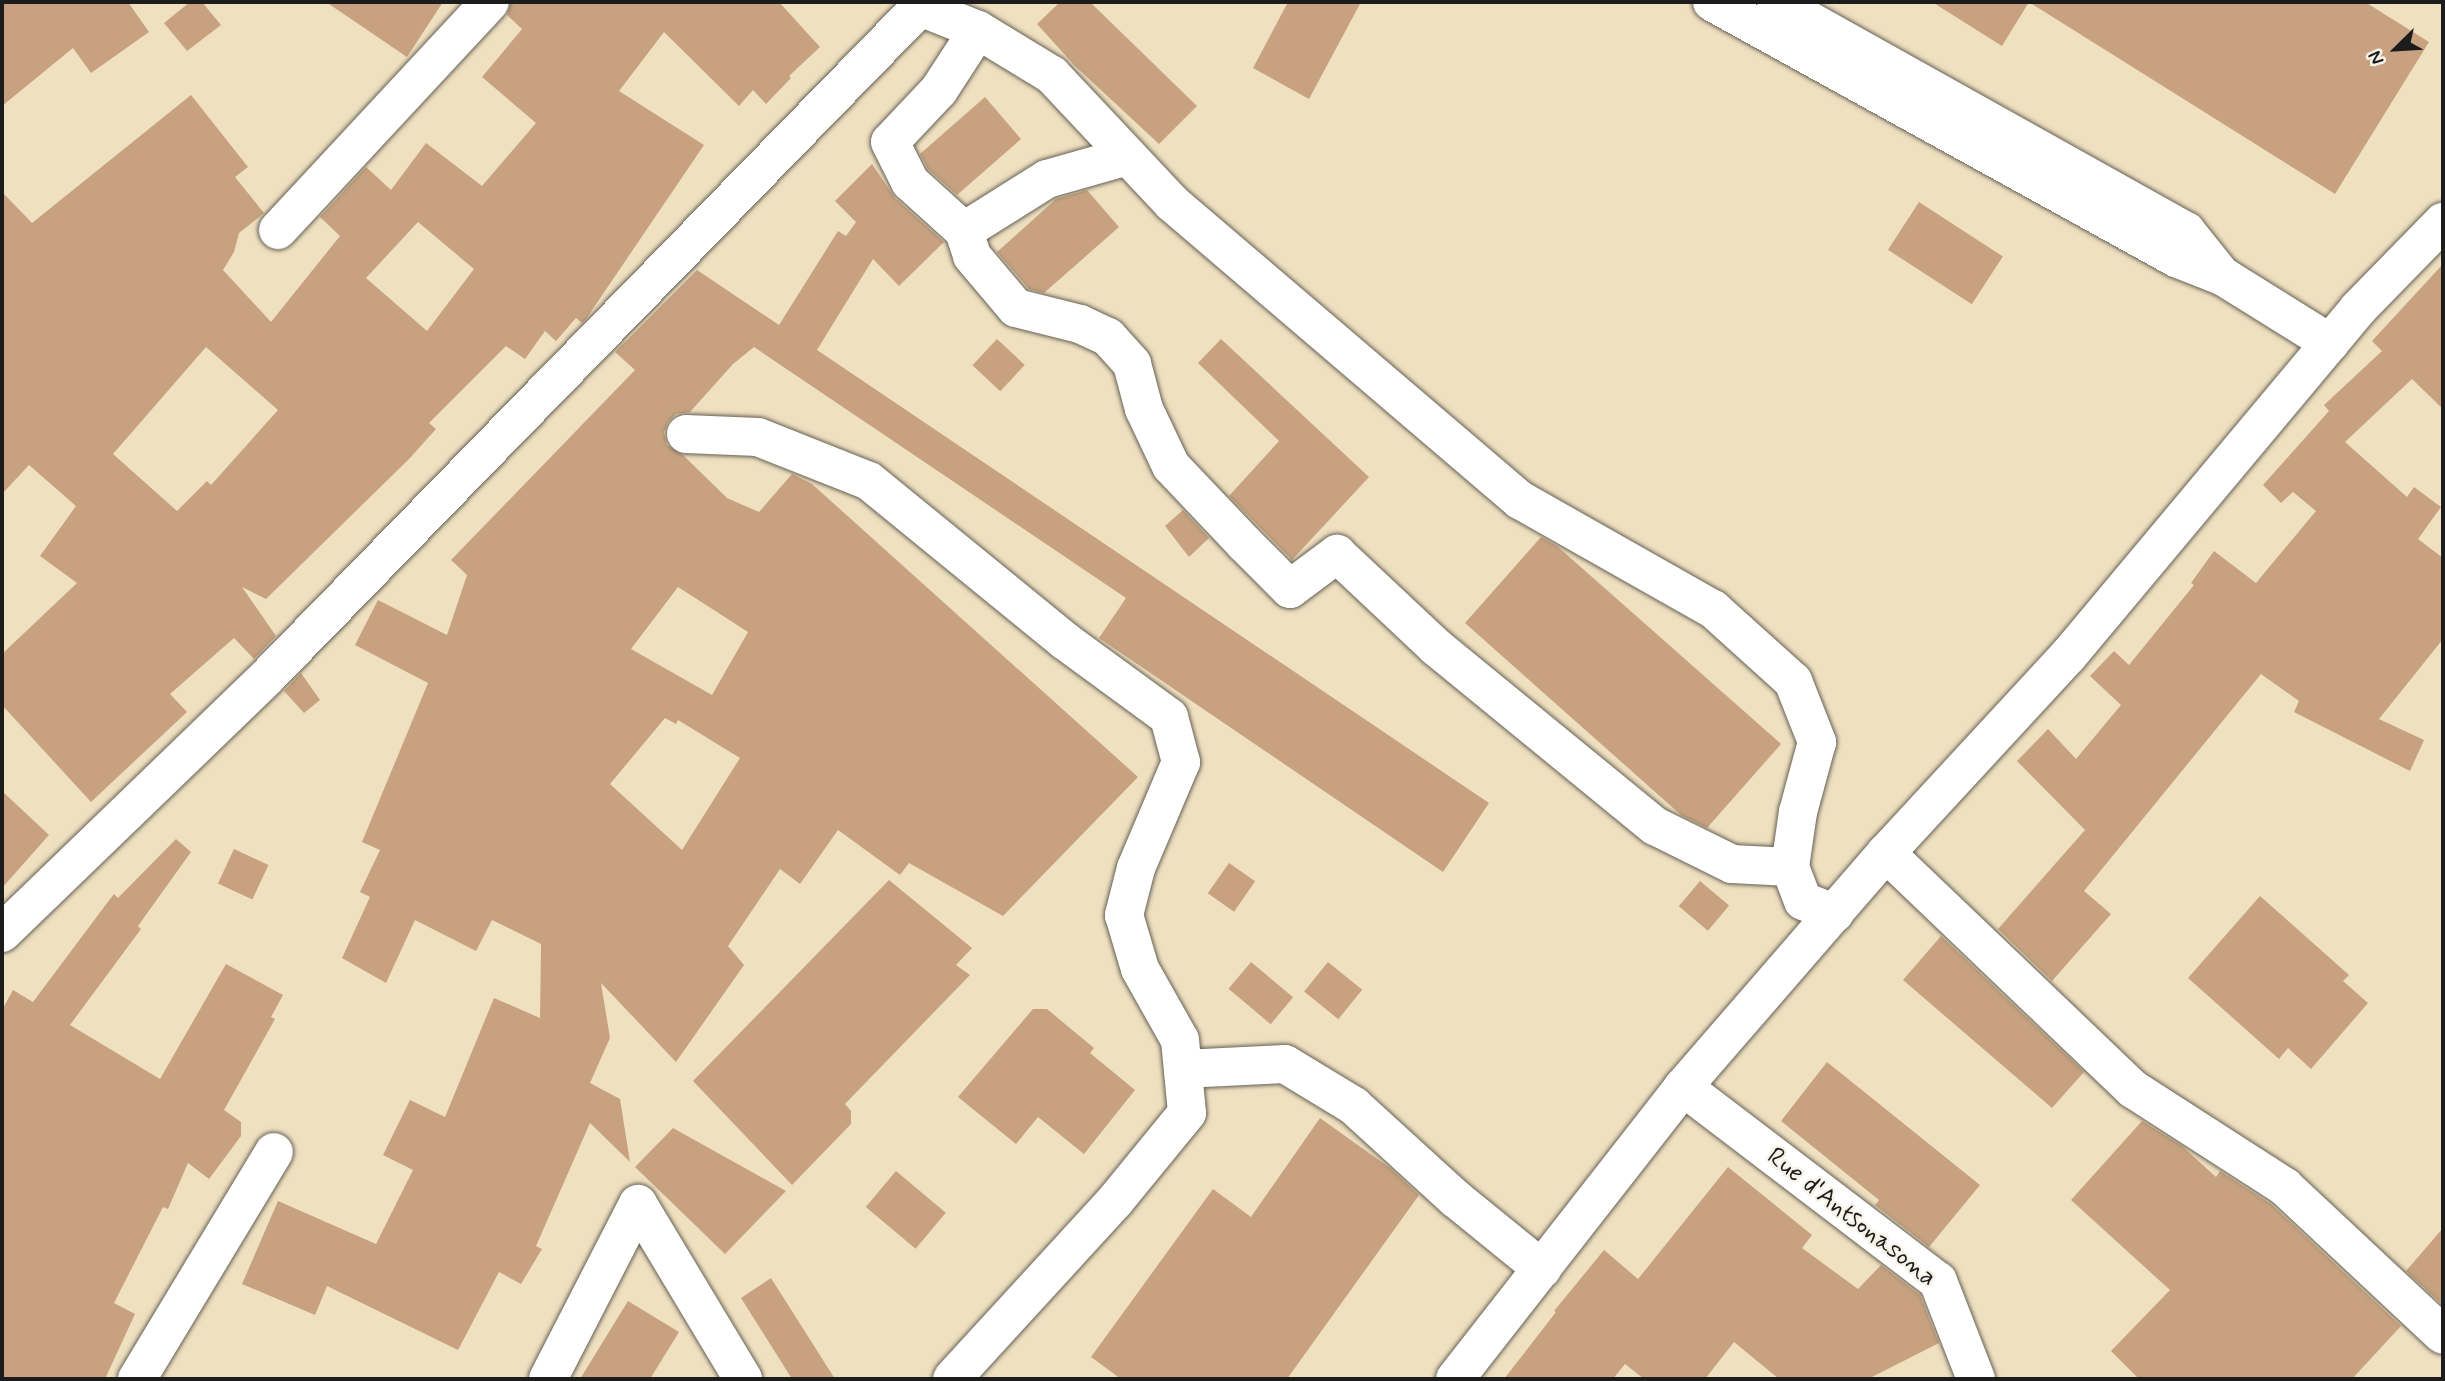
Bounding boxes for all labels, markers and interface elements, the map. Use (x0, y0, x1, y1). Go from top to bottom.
north arrow (2361, 14, 2431, 84)
text: N (2362, 47, 2390, 69)
street label: Rue d'Antsonasona (1760, 1142, 1942, 1294)

